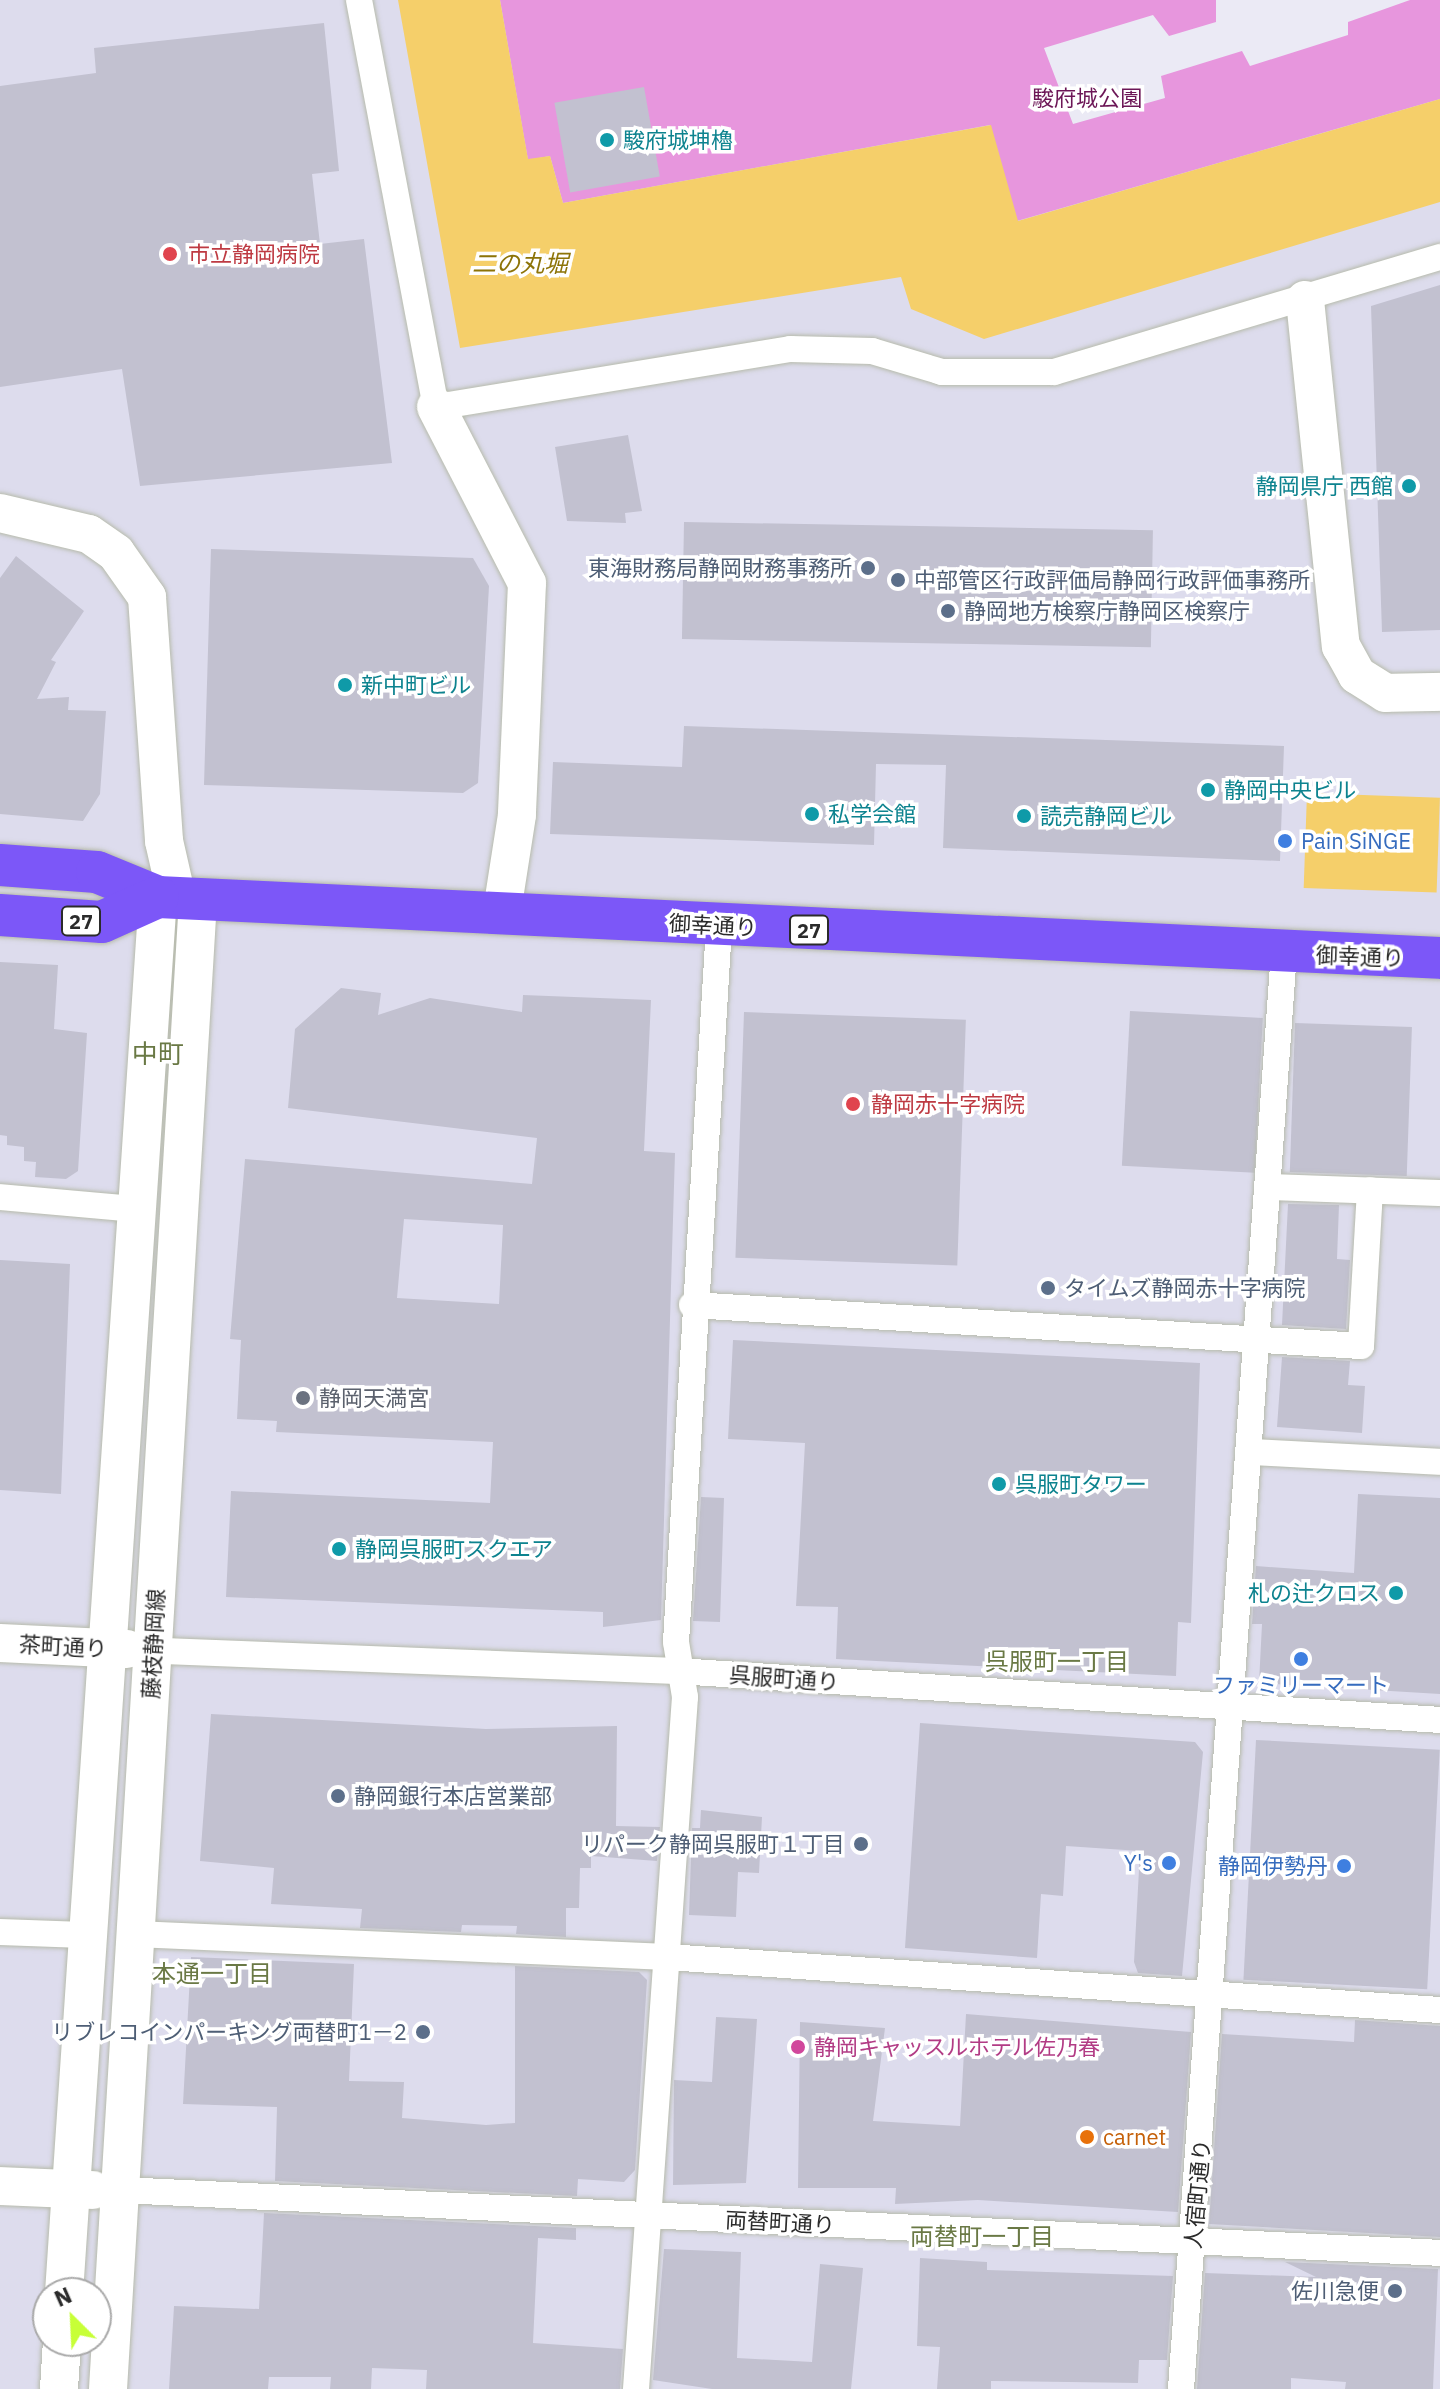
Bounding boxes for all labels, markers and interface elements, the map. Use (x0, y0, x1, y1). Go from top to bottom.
park label: 駿府城公園 (1032, 85, 1142, 111)
place label: 駿府城坤櫓 (623, 127, 733, 153)
marker: 駿府城坤櫓 (598, 131, 616, 149)
place label: 市立静岡病院 (188, 241, 320, 267)
marker: 市立静岡病院 (159, 243, 181, 265)
water label: 二の丸堀 (472, 250, 568, 278)
place label: 静岡県庁 西館 (1256, 473, 1393, 499)
marker: 静岡県庁 西館 (1400, 477, 1418, 495)
place label: 東海財務局静岡財務事務所 (588, 555, 852, 581)
marker: 東海財務局静岡財務事務所 (859, 559, 877, 577)
place label: 中部管区行政評価局静岡行政評価事務所 (914, 567, 1310, 593)
marker: 中部管区行政評価局静岡行政評価事務所 (889, 571, 907, 589)
place label: 静岡地方検察庁静岡区検察庁 (964, 598, 1250, 624)
marker: 静岡地方検察庁静岡区検察庁 (939, 602, 957, 620)
place label: 新中町ビル (361, 672, 471, 698)
marker: 新中町ビル (336, 676, 354, 694)
place label: 静岡中央ビル (1224, 777, 1356, 803)
marker: 静岡中央ビル (1199, 781, 1217, 799)
place label: 私学会館 (828, 801, 916, 827)
place label: 読売静岡ビル (1040, 803, 1172, 829)
marker: 私学会館 (803, 805, 821, 823)
marker: 読売静岡ビル (1015, 807, 1033, 825)
place label: Pain SiNGE (1301, 828, 1411, 854)
marker: Pain SiNGE (1276, 832, 1294, 850)
road number: 27 (61, 905, 101, 937)
street label: 御幸通り (668, 910, 758, 940)
road number: 27 (789, 914, 829, 946)
street label: 御幸通り (1316, 941, 1404, 971)
district label: 中町 (132, 1038, 184, 1070)
place label: 静岡赤十字病院 (871, 1091, 1025, 1117)
marker: 静岡赤十字病院 (842, 1093, 864, 1115)
place label: タイムズ静岡赤十字病院 (1064, 1275, 1306, 1301)
marker: タイムズ静岡赤十字病院 (1039, 1279, 1057, 1297)
place label: 静岡天満宮 (319, 1385, 429, 1411)
marker: 静岡天満宮 (294, 1389, 312, 1407)
place label: 呉服町タワー (1015, 1471, 1147, 1497)
marker: 呉服町タワー (990, 1475, 1008, 1493)
place label: 静岡呉服町スクエア (355, 1536, 553, 1562)
marker: 静岡呉服町スクエア (330, 1540, 348, 1558)
place label: 札の辻クロス (1248, 1580, 1380, 1606)
marker: 札の辻クロス (1387, 1584, 1405, 1602)
street label: 藤枝静岡線 (137, 1588, 169, 1700)
street label: 茶町通り (18, 1631, 108, 1661)
district label: 呉服町一丁目 (985, 1648, 1129, 1676)
marker: ファミリーマート (1292, 1650, 1310, 1668)
street label: 呉服町通り (728, 1661, 840, 1695)
place label: ファミリーマート (1213, 1672, 1389, 1698)
place label: 静岡銀行本店営業部 (354, 1783, 552, 1809)
marker: 静岡銀行本店営業部 (329, 1787, 347, 1805)
place label: リパーク静岡呉服町１丁目 (581, 1831, 845, 1857)
marker: リパーク静岡呉服町１丁目 (852, 1835, 870, 1853)
place label: Y's (1124, 1850, 1153, 1876)
place label: 静岡伊勢丹 (1218, 1853, 1328, 1879)
marker: Y's (1160, 1854, 1178, 1872)
marker: 静岡伊勢丹 (1335, 1857, 1353, 1875)
district label: 本通一丁目 (152, 1960, 272, 1988)
place label: リブレコインパーキング両替町1－2 (51, 2019, 407, 2045)
marker: リブレコインパーキング両替町1－2 (414, 2023, 432, 2041)
place label: 静岡キャッスルホテル佐乃春 (814, 2034, 1100, 2060)
marker: 静岡キャッスルホテル佐乃春 (789, 2038, 807, 2056)
place label: carnet (1103, 2124, 1166, 2150)
marker: carnet (1078, 2128, 1096, 2146)
street label: 人宿町通り (1179, 2138, 1215, 2250)
street label: 両替町通り (724, 2206, 836, 2238)
district label: 両替町一丁目 (910, 2223, 1054, 2251)
north arrow (32, 2277, 112, 2357)
place label: 佐川急便 (1291, 2278, 1379, 2304)
text: N (50, 2280, 76, 2313)
marker: 佐川急便 (1386, 2282, 1404, 2300)

